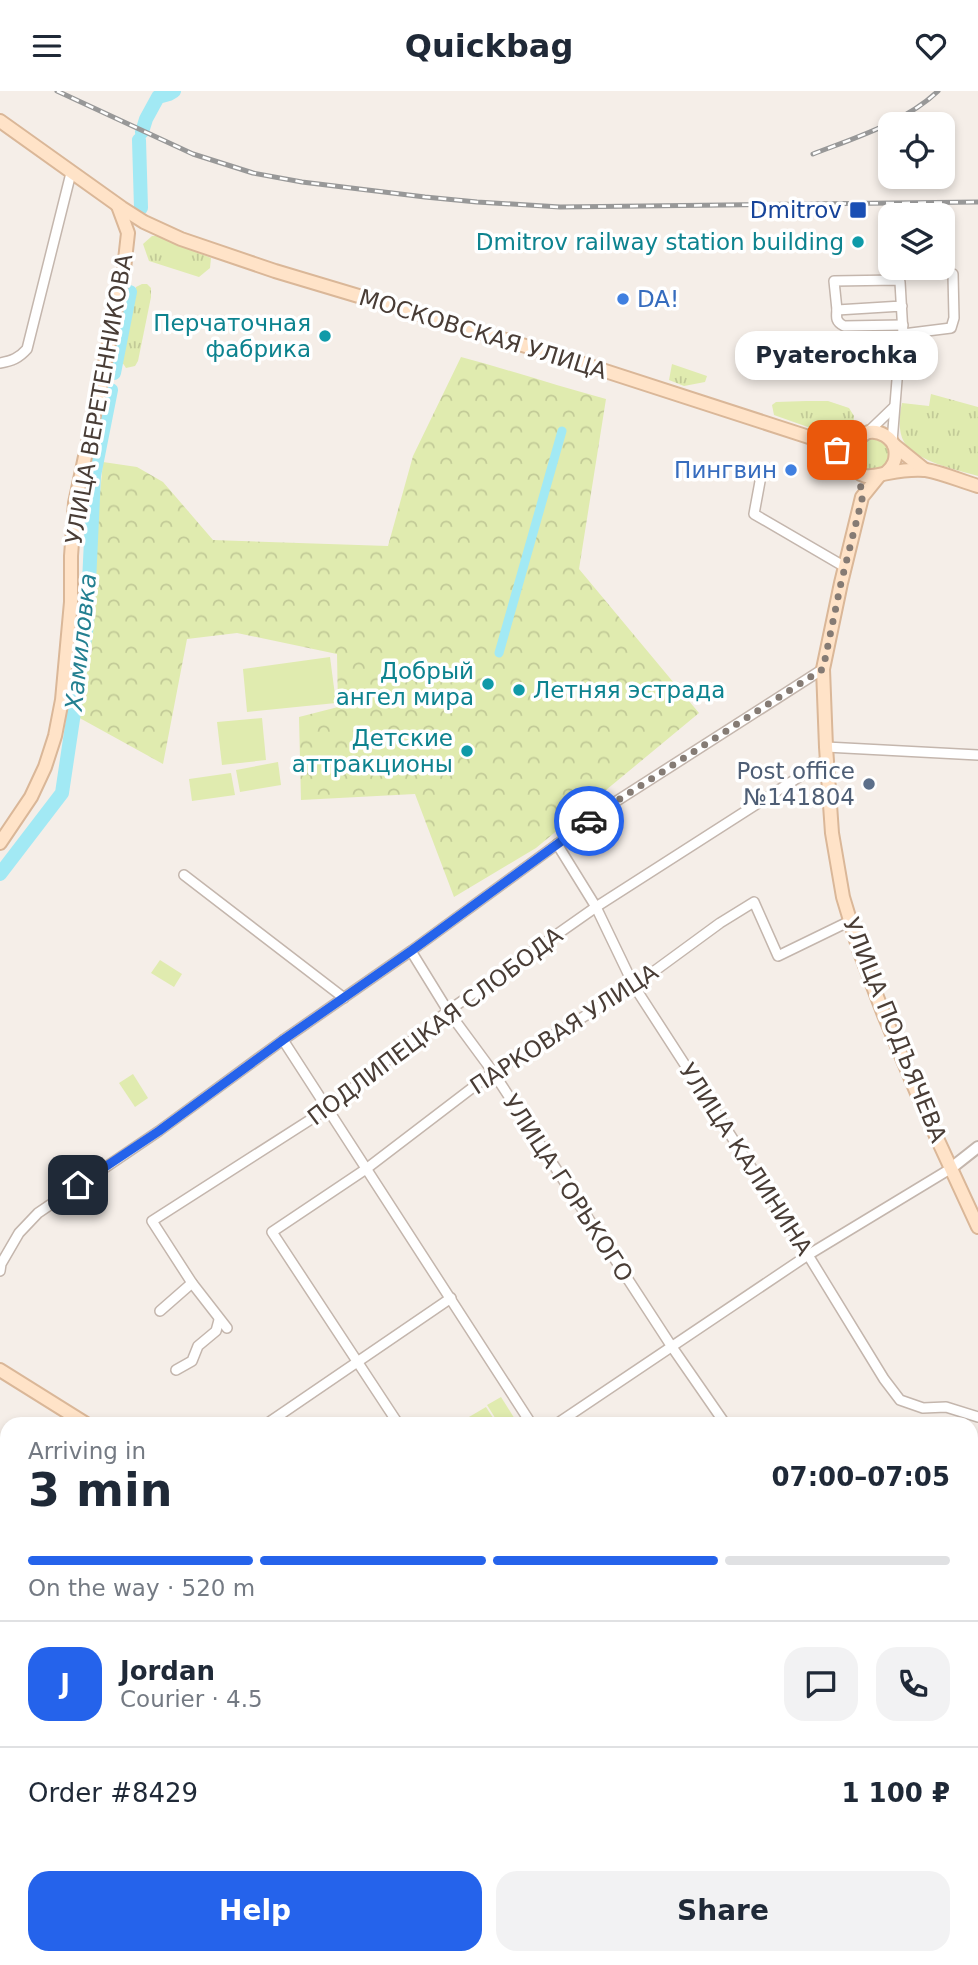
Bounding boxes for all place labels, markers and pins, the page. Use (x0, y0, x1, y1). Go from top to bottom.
place label: Dmitrov (750, 197, 842, 223)
marker: Dmitrov (848, 200, 868, 220)
place label: Dmitrov railway station building (476, 229, 844, 255)
marker: Dmitrov railway station building (850, 234, 866, 250)
place label: DA! (637, 286, 679, 312)
marker: DA! (615, 291, 631, 307)
place label: Перчаточная фабрика (153, 310, 311, 362)
marker: Перчаточная фабрика (317, 328, 333, 344)
callout: Pyaterochka (736, 331, 938, 380)
pin (807, 420, 867, 480)
place label: Пингвин (674, 457, 777, 483)
marker: Пингвин (783, 462, 799, 478)
place label: Добрый ангел мира (336, 658, 474, 710)
marker: Добрый ангел мира (480, 676, 496, 692)
place label: Летняя эстрада (533, 677, 725, 703)
marker: Летняя эстрада (511, 682, 527, 698)
place label: Детские аттракционы (292, 725, 453, 777)
marker: Детские аттракционы (459, 743, 475, 759)
place label: Post office №141804 (736, 758, 855, 810)
marker: Post office №141804 (861, 776, 877, 792)
pin (48, 1155, 108, 1215)

